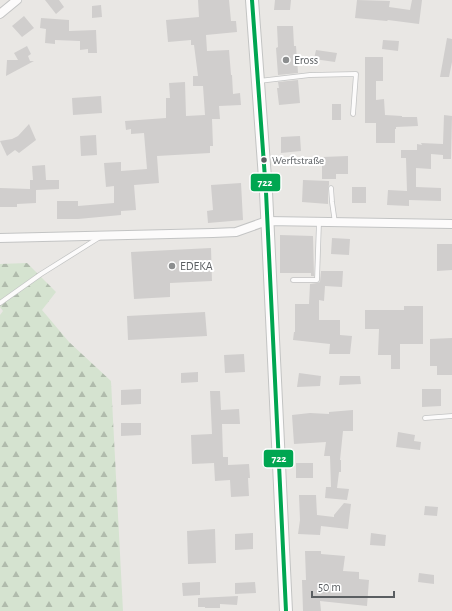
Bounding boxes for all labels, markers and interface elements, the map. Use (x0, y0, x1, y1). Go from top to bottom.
place label: Eross (294, 54, 318, 66)
marker: Eross (281, 55, 291, 65)
marker: Werftstraße (259, 155, 269, 165)
place label: Werftstraße (272, 155, 324, 166)
line badge: 722 (250, 173, 281, 192)
text: 722 (257, 177, 273, 188)
place label: EDEKA (180, 260, 213, 272)
marker: EDEKA (167, 261, 177, 271)
line badge: 722 (263, 449, 294, 468)
text: 722 (271, 453, 287, 464)
scale bar (312, 573, 394, 599)
text: 50 m (318, 581, 341, 593)

